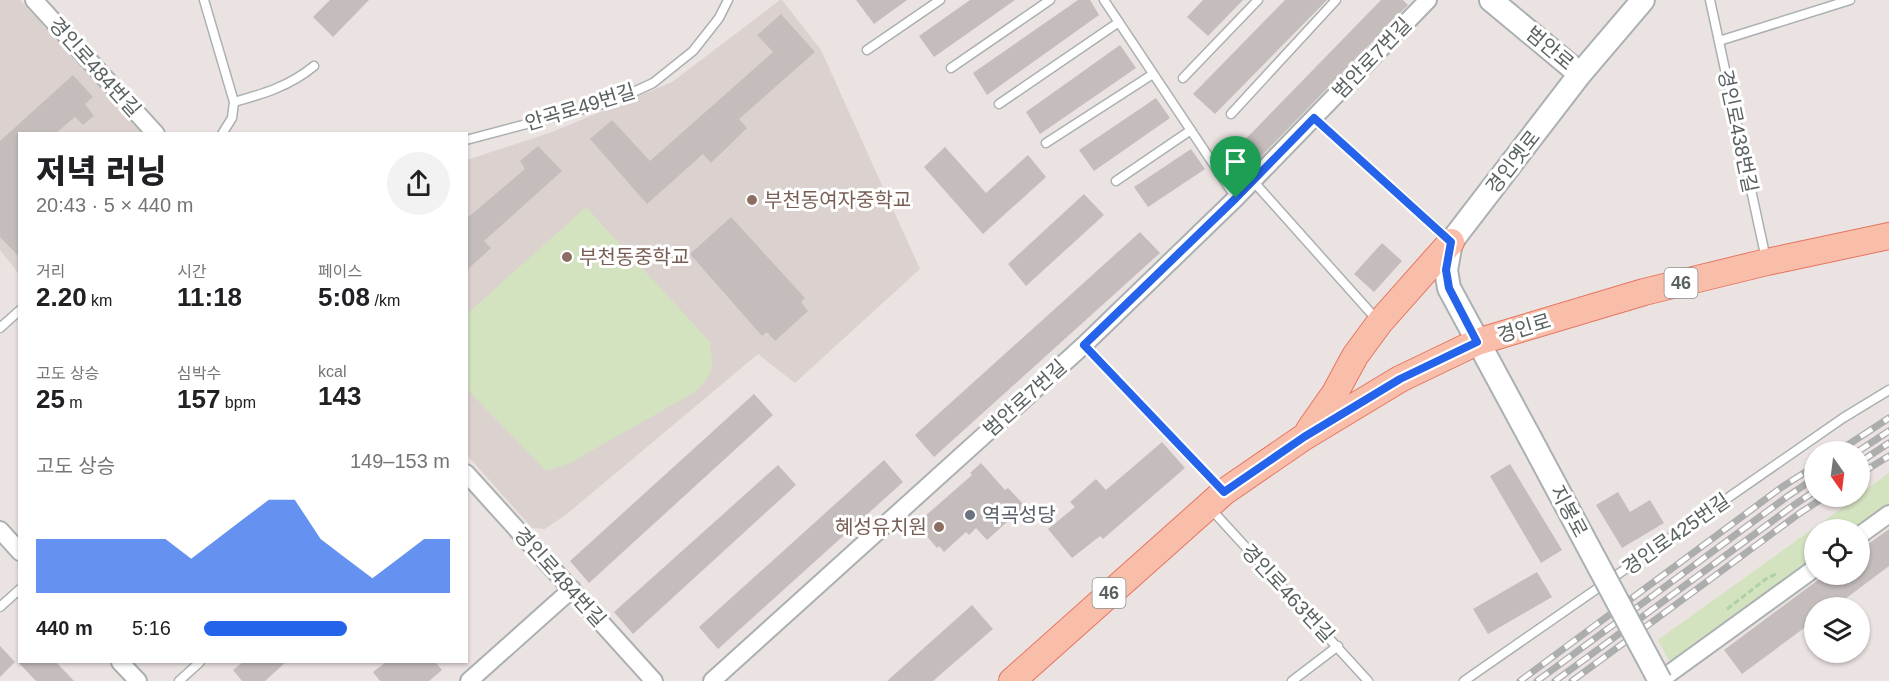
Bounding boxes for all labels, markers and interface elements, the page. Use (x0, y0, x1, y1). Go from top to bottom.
street label: 경인로484번길 (45, 13, 145, 121)
street label: 범안로7번길 (1328, 13, 1416, 103)
street label: 범안로 (1522, 22, 1578, 74)
street label: 경인로438번길 (1714, 67, 1762, 195)
street label: 안곡로49번길 (522, 80, 638, 134)
street label: 경인옛로 (1482, 126, 1544, 198)
pin (1210, 136, 1261, 198)
icon: arrive (1219, 145, 1252, 178)
button: share (387, 152, 450, 215)
text: 저녁 러닝 (36, 153, 167, 190)
place label: 부천동여자중학교 (764, 189, 911, 211)
marker: 부천동여자중학교 (745, 193, 759, 207)
text: 20:43 · 5 × 440 m (36, 194, 193, 216)
place label: 부천동중학교 (579, 246, 689, 268)
marker: 부천동중학교 (560, 250, 574, 264)
text: 거리 (36, 263, 65, 280)
text: 시간 (177, 263, 206, 280)
text: 페이스 (318, 263, 362, 280)
road number: 46 (1664, 268, 1698, 298)
text: 2.20 (36, 282, 87, 312)
text: 11:18 (177, 282, 242, 312)
text: 5:08 (318, 282, 370, 312)
text: km (87, 292, 112, 309)
text: /km (370, 292, 400, 309)
street label: 경인로 (1494, 309, 1554, 347)
street label: 범안로7번길 (979, 355, 1071, 441)
text: kcal (318, 363, 346, 380)
text: 고도 상승 (36, 365, 99, 382)
text: 심박수 (177, 365, 221, 382)
text: 143 (318, 381, 361, 411)
text: 25 (36, 384, 65, 414)
text: 157 (177, 384, 220, 414)
text: m (65, 394, 83, 411)
text: bpm (220, 394, 256, 411)
north arrow (1804, 441, 1870, 507)
map controls (1804, 441, 1870, 663)
text: 149–153 m (350, 450, 450, 472)
text: 고도 상승 (36, 455, 115, 477)
street label: 지봉로 (1546, 481, 1592, 541)
street label: 경인로425번길 (1618, 489, 1734, 579)
place label: 역곡성당 (982, 504, 1056, 526)
marker: 역곡성당 (963, 508, 977, 522)
place label: 혜성유치원 (835, 516, 927, 538)
button: locate (1804, 519, 1870, 585)
marker: 혜성유치원 (932, 520, 946, 534)
street label: 경인로484번길 (510, 523, 610, 631)
street label: 경인로463번길 (1237, 540, 1339, 646)
road number: 46 (1092, 578, 1126, 608)
button: layers (1804, 597, 1870, 663)
text: 440 m (36, 617, 93, 639)
text: 5:16 (132, 617, 171, 639)

